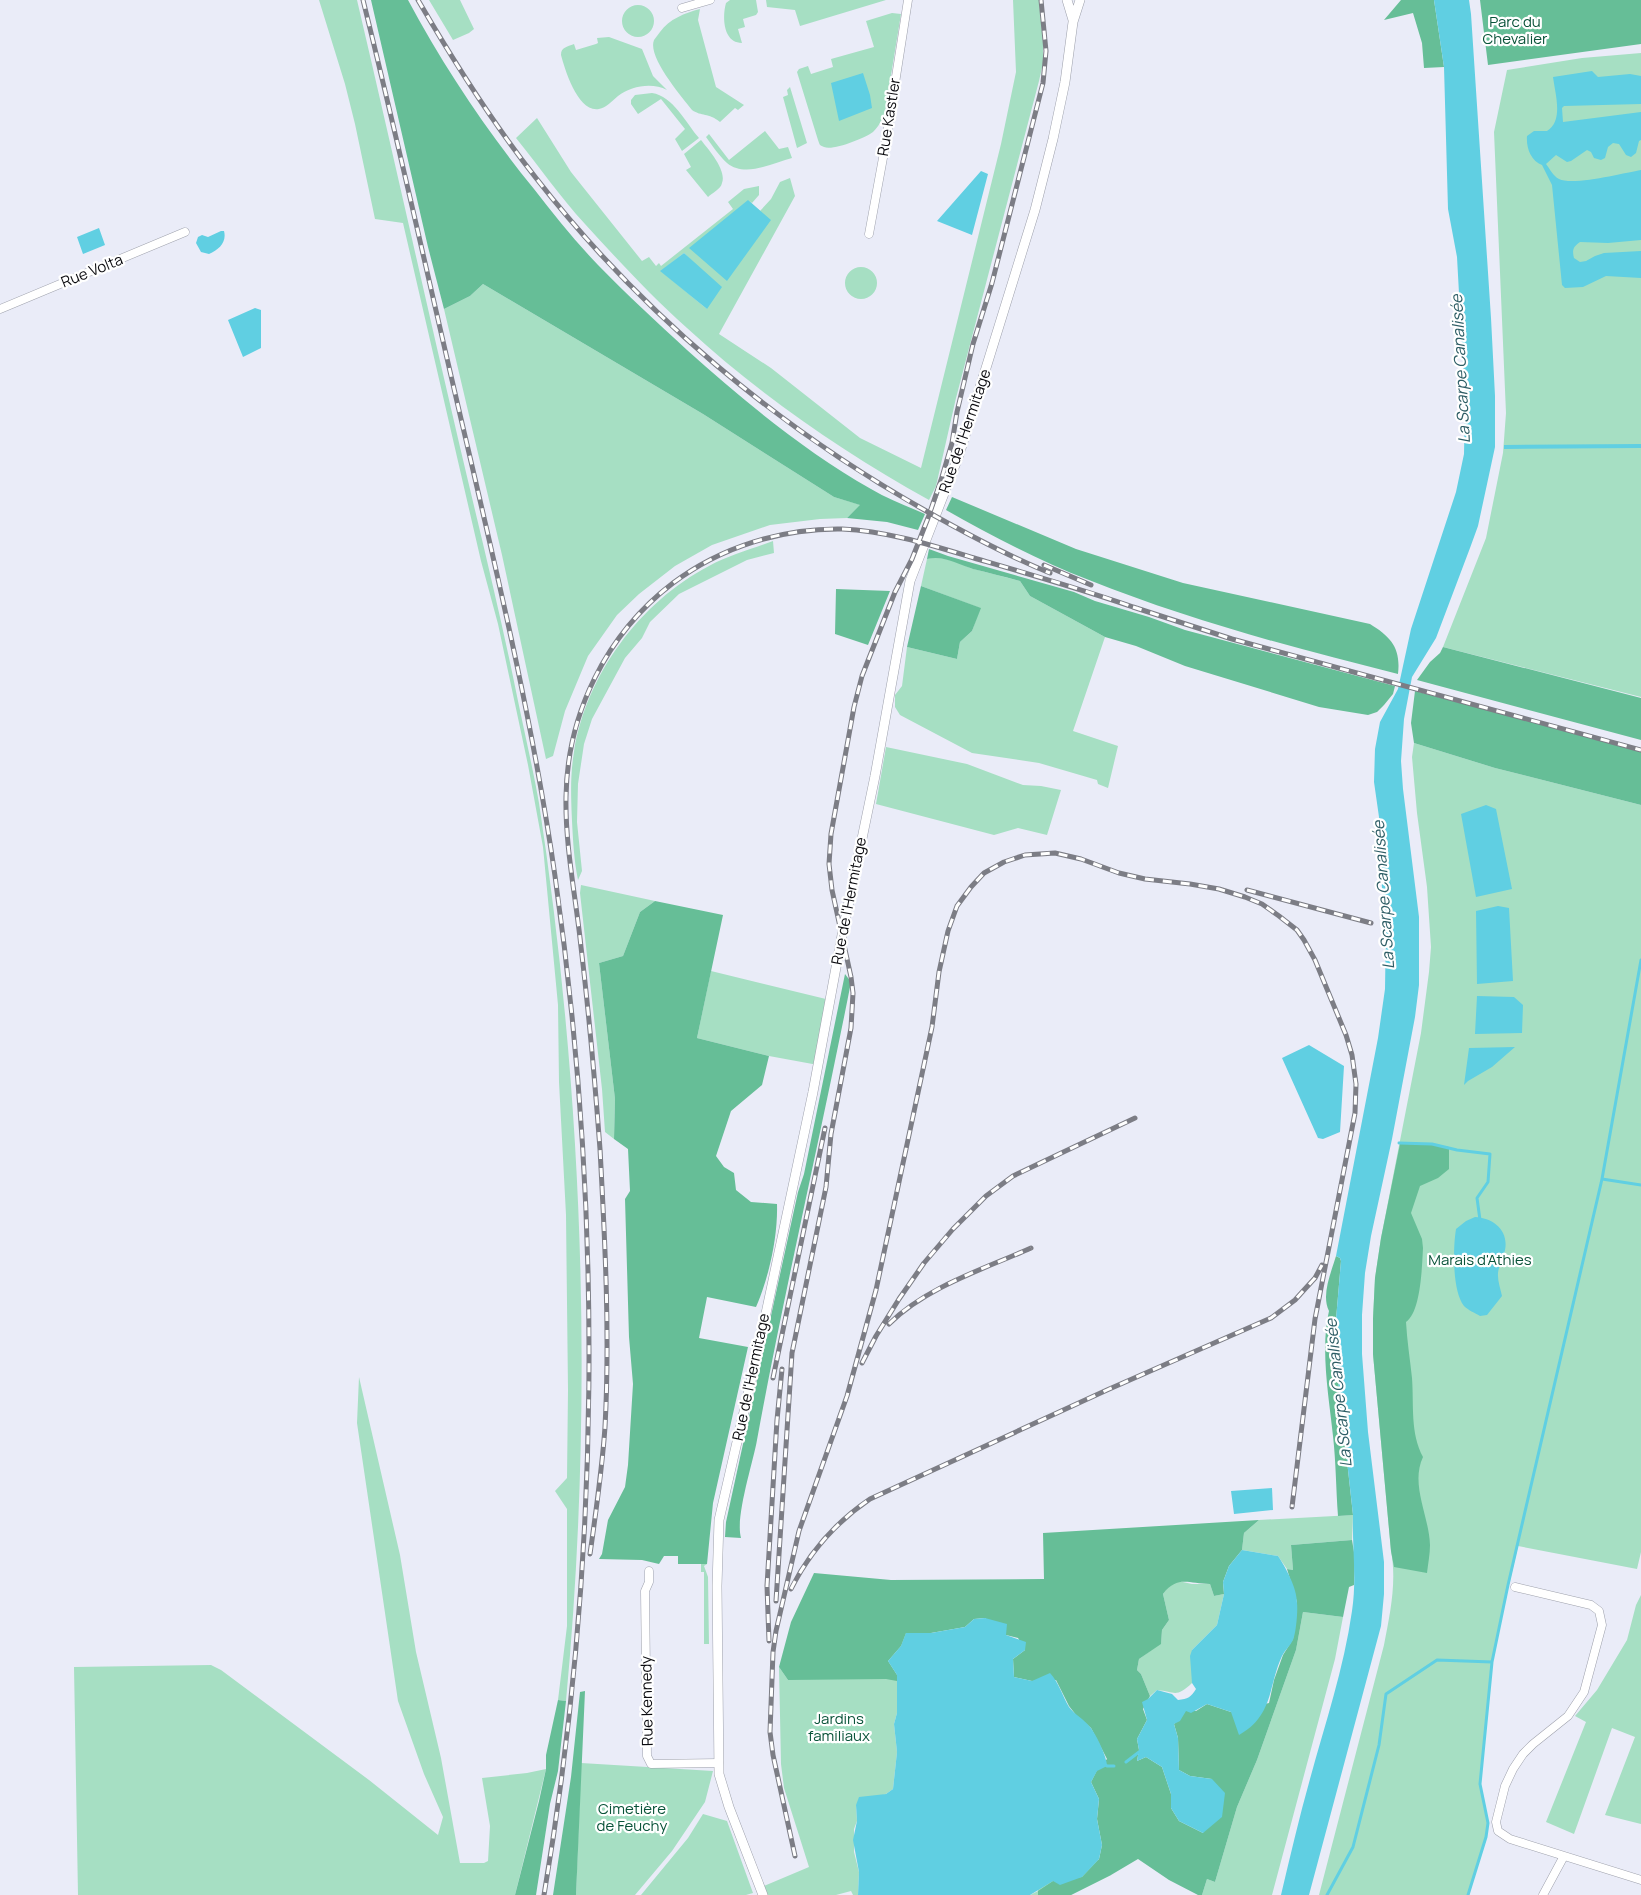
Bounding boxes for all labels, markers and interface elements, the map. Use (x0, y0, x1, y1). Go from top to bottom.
park label: Parc du Chevalier (1483, 11, 1548, 49)
street label: Rue Kastler (872, 76, 905, 158)
street label: Rue Volta (58, 249, 126, 292)
water label: La Scarpe Canalisée (1445, 292, 1475, 444)
street label: Rue de l'Hermitage (933, 366, 996, 496)
water label: La Scarpe Canalisée (1367, 818, 1399, 970)
street label: Rue de l'Hermitage (826, 835, 871, 967)
park label: Marais d'Athies (1428, 1249, 1532, 1270)
street label: Rue de l'Hermitage (727, 1311, 774, 1443)
water label: La Scarpe Canalisée (1319, 1316, 1357, 1468)
street label: Rue Kennedy (635, 1656, 658, 1746)
park label: Jardins familiaux (808, 1708, 870, 1746)
park label: Cimetière de Feuchy (597, 1798, 667, 1836)

